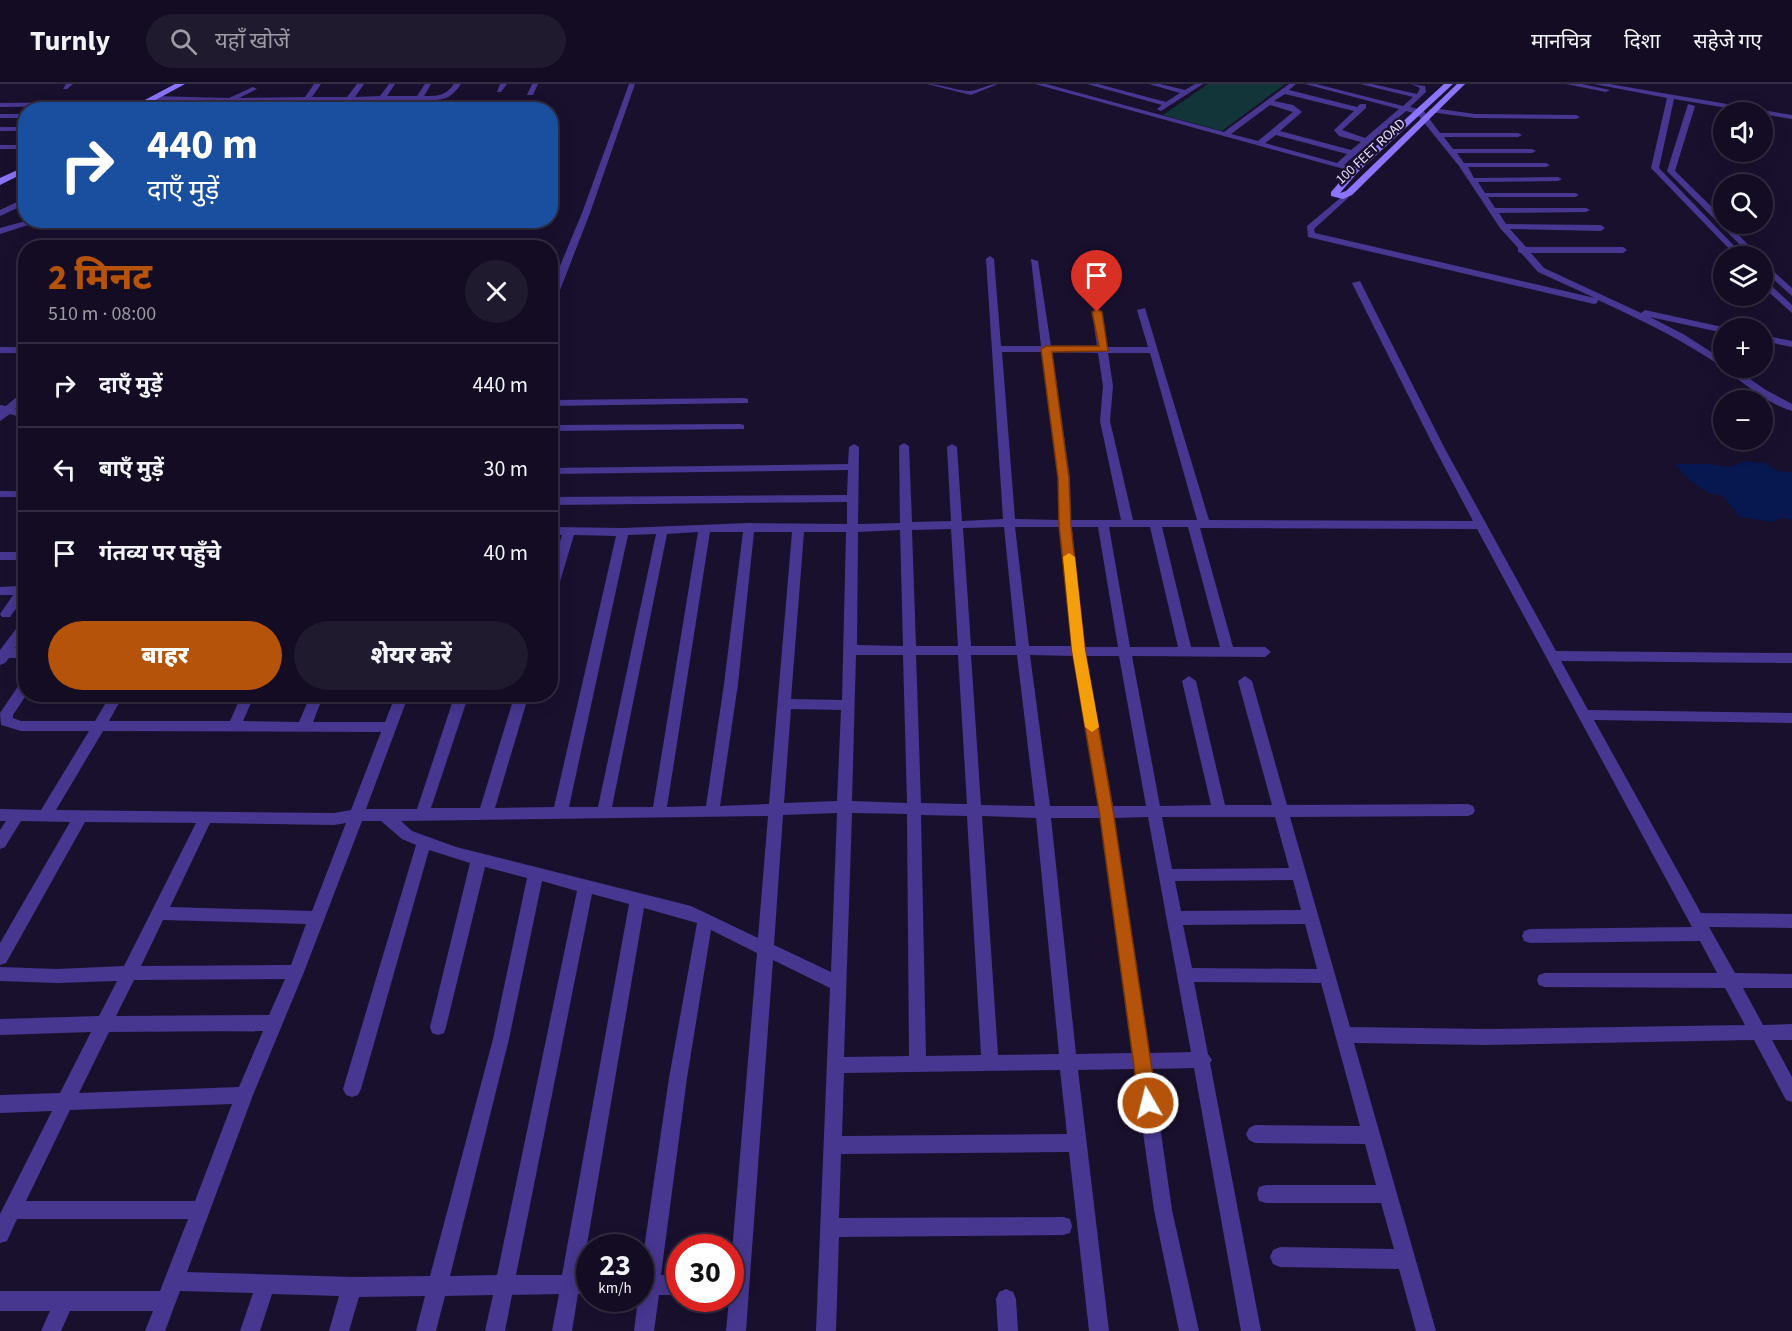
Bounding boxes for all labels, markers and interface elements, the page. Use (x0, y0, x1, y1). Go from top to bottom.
search box (146, 14, 566, 68)
text: Turnly (30, 21, 110, 61)
icon: search (167, 25, 200, 58)
text: यहाँ खोजें (215, 25, 290, 57)
text: मानचित्र (1531, 26, 1591, 56)
text: दिशा (1624, 26, 1660, 56)
text: सहेजे गए (1693, 26, 1762, 56)
map controls (1713, 102, 1773, 450)
button: sound (1713, 102, 1773, 162)
street label: 100 FEET ROAD (1331, 114, 1410, 189)
text: 440 m (147, 115, 258, 175)
icon: right (48, 126, 126, 204)
text: दाएँ मुड़ें (147, 171, 219, 210)
button: search (1713, 174, 1773, 234)
button: layers (1713, 246, 1773, 306)
pin (1071, 250, 1122, 312)
text: 2 मिनट (48, 252, 152, 303)
icon: arrive (1080, 259, 1113, 292)
button: close (465, 260, 528, 323)
text: 510 m · 08:00 (48, 300, 156, 328)
button: + (1713, 318, 1773, 378)
icon: right (48, 369, 81, 402)
text: दाएँ मुड़ें (99, 369, 162, 401)
text: 440 m (473, 369, 528, 401)
button: − (1713, 390, 1773, 450)
icon: left (48, 453, 81, 486)
text: बाएँ मुड़ें (99, 453, 164, 485)
text: 30 m (483, 453, 528, 485)
icon: arrive (48, 537, 81, 570)
text: गंतव्य पर पहुँचे (99, 537, 221, 569)
text: 40 m (483, 537, 528, 569)
button: बाहर (48, 621, 282, 690)
button: शेयर करें (294, 621, 528, 690)
position arrow (1116, 1071, 1180, 1135)
speed limit sign: 30 (666, 1234, 744, 1312)
text: 23 (599, 1244, 631, 1287)
text: km/h (598, 1278, 632, 1299)

